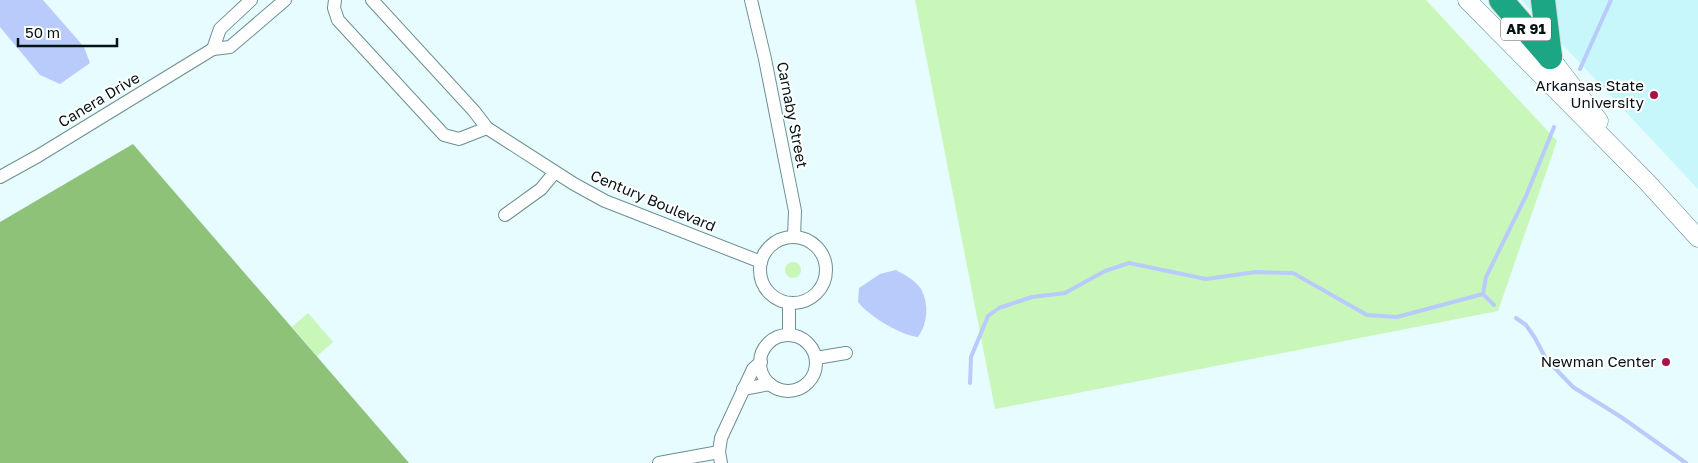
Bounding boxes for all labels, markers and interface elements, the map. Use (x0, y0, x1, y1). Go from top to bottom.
scale bar (18, 15, 116, 47)
road number: AR 91 (1501, 18, 1551, 40)
text: 50 m (25, 23, 60, 41)
street label: Carnaby Street (774, 60, 812, 169)
street label: Canera Drive (55, 68, 143, 130)
place label: Arkansas State University (1536, 76, 1645, 111)
marker: Arkansas State University (1648, 89, 1660, 101)
street label: Century Boulevard (588, 166, 719, 235)
place label: Newman Center (1541, 352, 1656, 370)
marker: Newman Center (1660, 356, 1672, 368)

